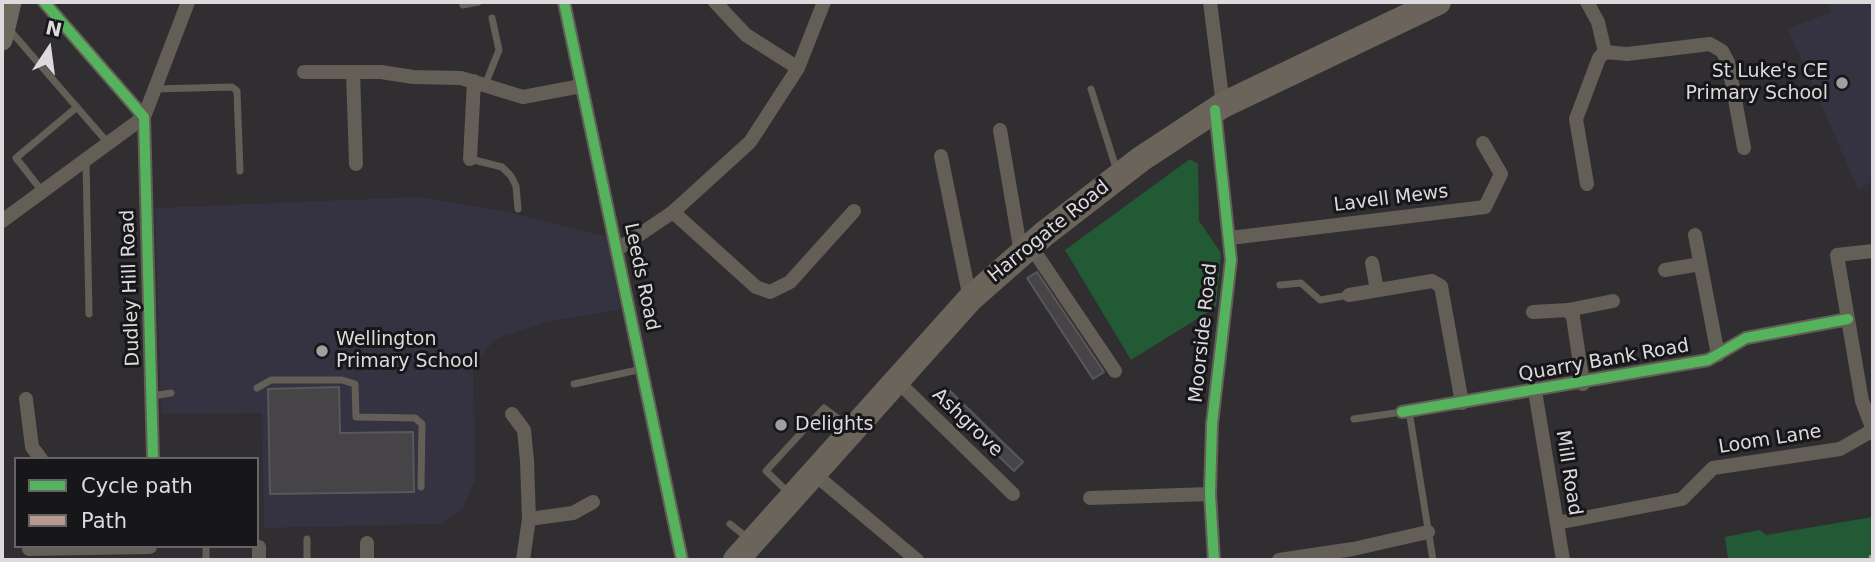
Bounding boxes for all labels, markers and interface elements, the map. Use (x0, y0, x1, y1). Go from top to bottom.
north arrow (14, 14, 84, 84)
text: N (44, 16, 64, 41)
place label: St Luke's CE Primary School (1685, 61, 1828, 105)
marker: St Luke's CE Primary School (1834, 75, 1850, 91)
street label: Harrogate Road (984, 176, 1114, 288)
street label: Lavell Mews (1332, 181, 1450, 217)
street label: Dudley Hill Road (117, 209, 145, 367)
street label: Leeds Road (618, 221, 664, 333)
street label: Moorside Road (1185, 262, 1223, 404)
place label: Wellington Primary School (336, 329, 479, 373)
street label: Quarry Bank Road (1517, 335, 1691, 387)
marker: Wellington Primary School (314, 343, 330, 359)
street label: Ashgrove (927, 384, 1007, 462)
place label: Delights (795, 414, 873, 436)
marker: Delights (773, 417, 789, 433)
street label: Loom Lane (1717, 421, 1823, 459)
street label: Mill Road (1550, 429, 1586, 517)
legend (14, 457, 259, 548)
text: Cycle path (81, 474, 193, 498)
text: Path (81, 509, 127, 533)

